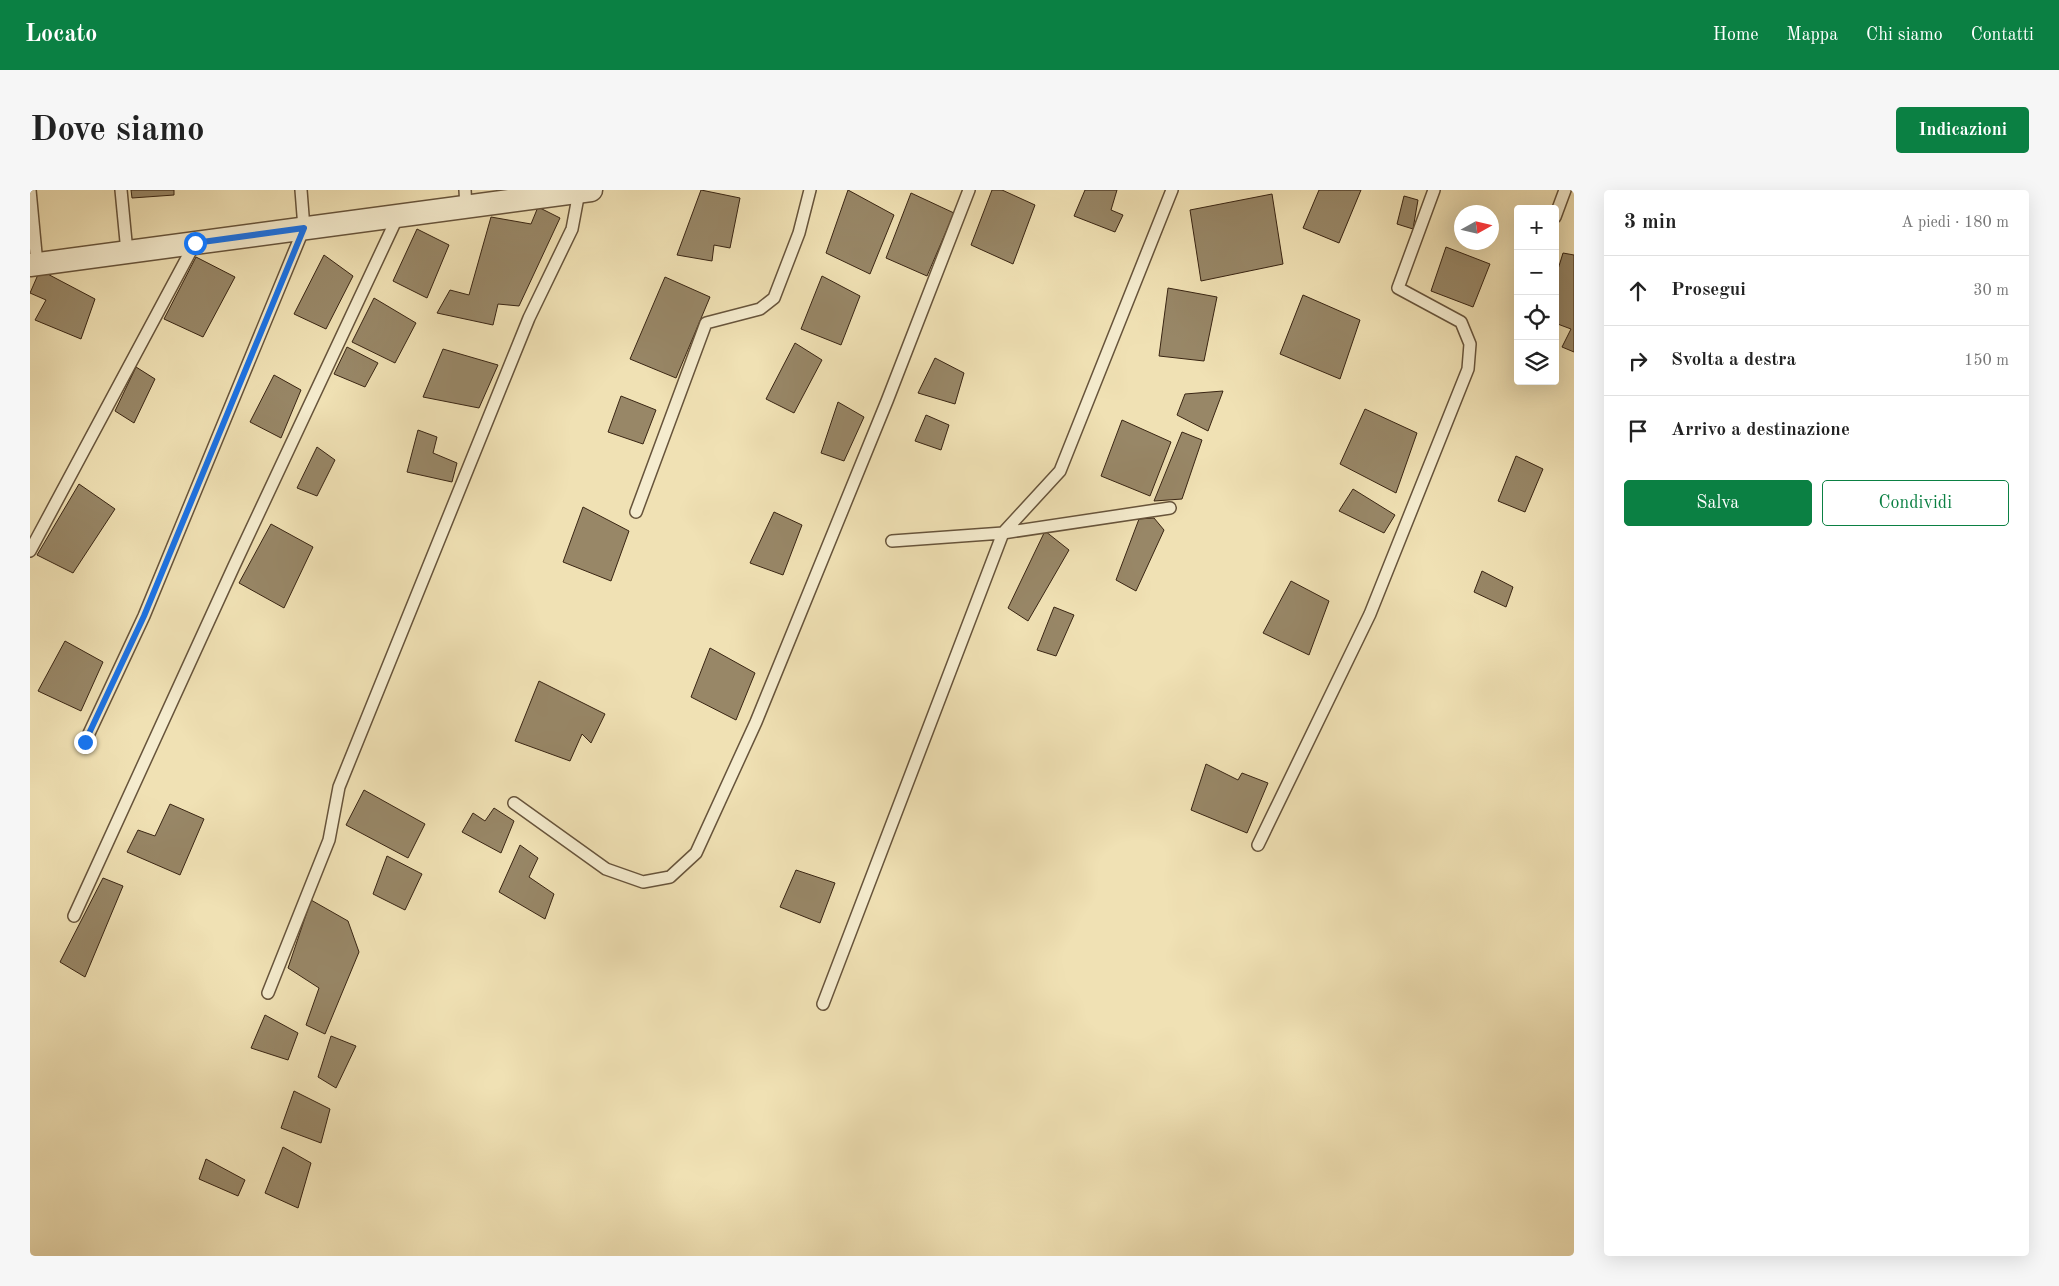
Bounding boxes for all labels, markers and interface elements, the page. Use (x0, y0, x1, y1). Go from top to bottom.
text: Locato (25, 23, 97, 47)
text: Home (1713, 26, 1759, 44)
text: Mappa (1787, 26, 1838, 44)
text: Chi siamo (1866, 26, 1943, 44)
text: Contatti (1971, 26, 2034, 44)
button: Indicazioni (1896, 107, 2029, 153)
text: Dove siamo (30, 113, 205, 148)
north arrow (1454, 205, 1499, 250)
map controls (1514, 205, 1559, 385)
button: + (1514, 205, 1559, 250)
text: 3 min (1624, 212, 1677, 233)
text: A piedi · 180 m (1901, 215, 2009, 231)
route start (184, 232, 207, 255)
button: − (1514, 250, 1559, 295)
icon: ahead (1624, 277, 1652, 305)
text: Prosegui (1671, 281, 1746, 300)
text: 30 m (1973, 283, 2009, 299)
button: locate (1514, 295, 1559, 340)
button: layers (1514, 340, 1559, 385)
icon: right (1624, 347, 1652, 375)
text: Svolta a destra (1671, 351, 1796, 370)
text: 150 m (1964, 353, 2009, 369)
icon: arrive (1624, 417, 1652, 445)
text: Arrivo a destinazione (1671, 421, 1850, 440)
button: Salva (1624, 480, 1812, 526)
button: Condividi (1822, 480, 2009, 526)
route end (74, 731, 97, 754)

